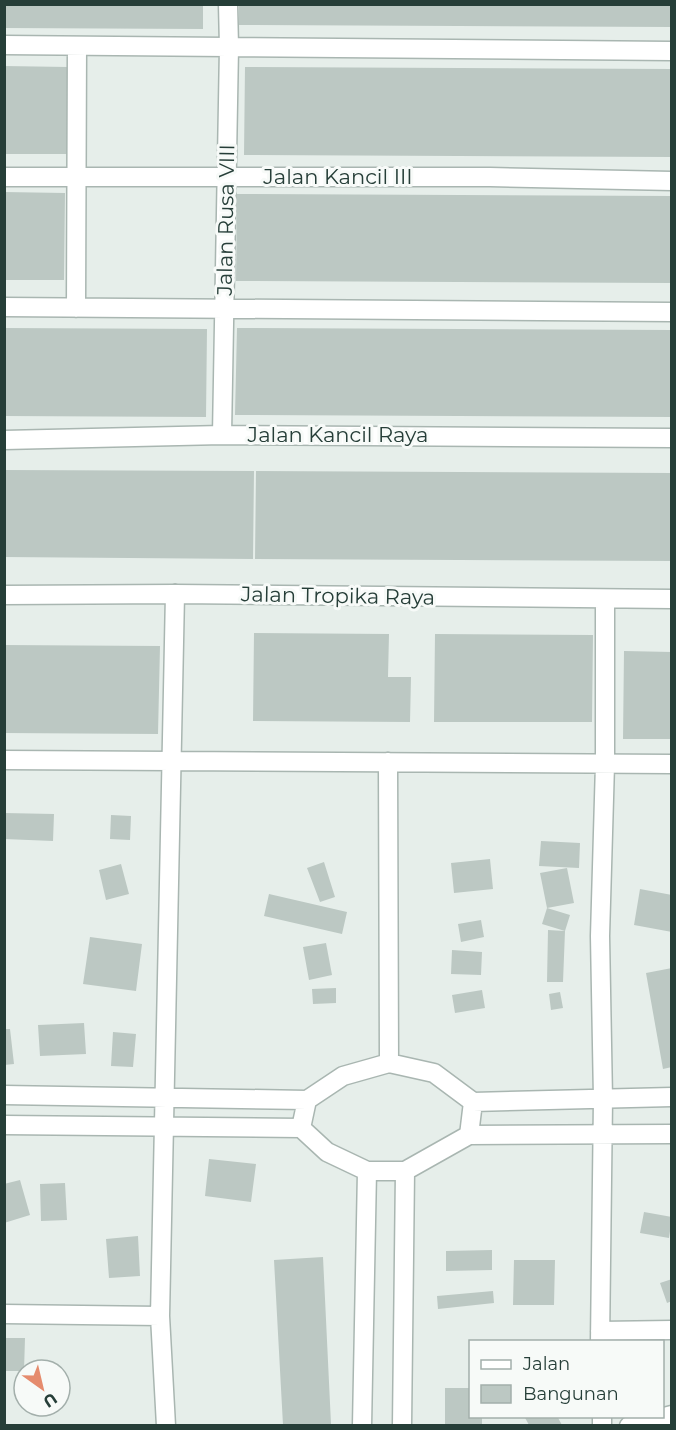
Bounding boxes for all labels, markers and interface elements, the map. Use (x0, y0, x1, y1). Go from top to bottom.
street label: Jalan Rusa VIII (212, 144, 239, 297)
street label: Jalan Kancil III (262, 164, 413, 189)
street label: Jalan Kancil Raya (247, 422, 428, 447)
street label: Jalan Tropika Raya (240, 581, 435, 610)
legend (469, 1340, 664, 1418)
text: Jalan (522, 1353, 570, 1375)
north arrow (12, 1358, 72, 1418)
text: Bangunan (523, 1383, 619, 1405)
text: U (40, 1389, 61, 1411)

